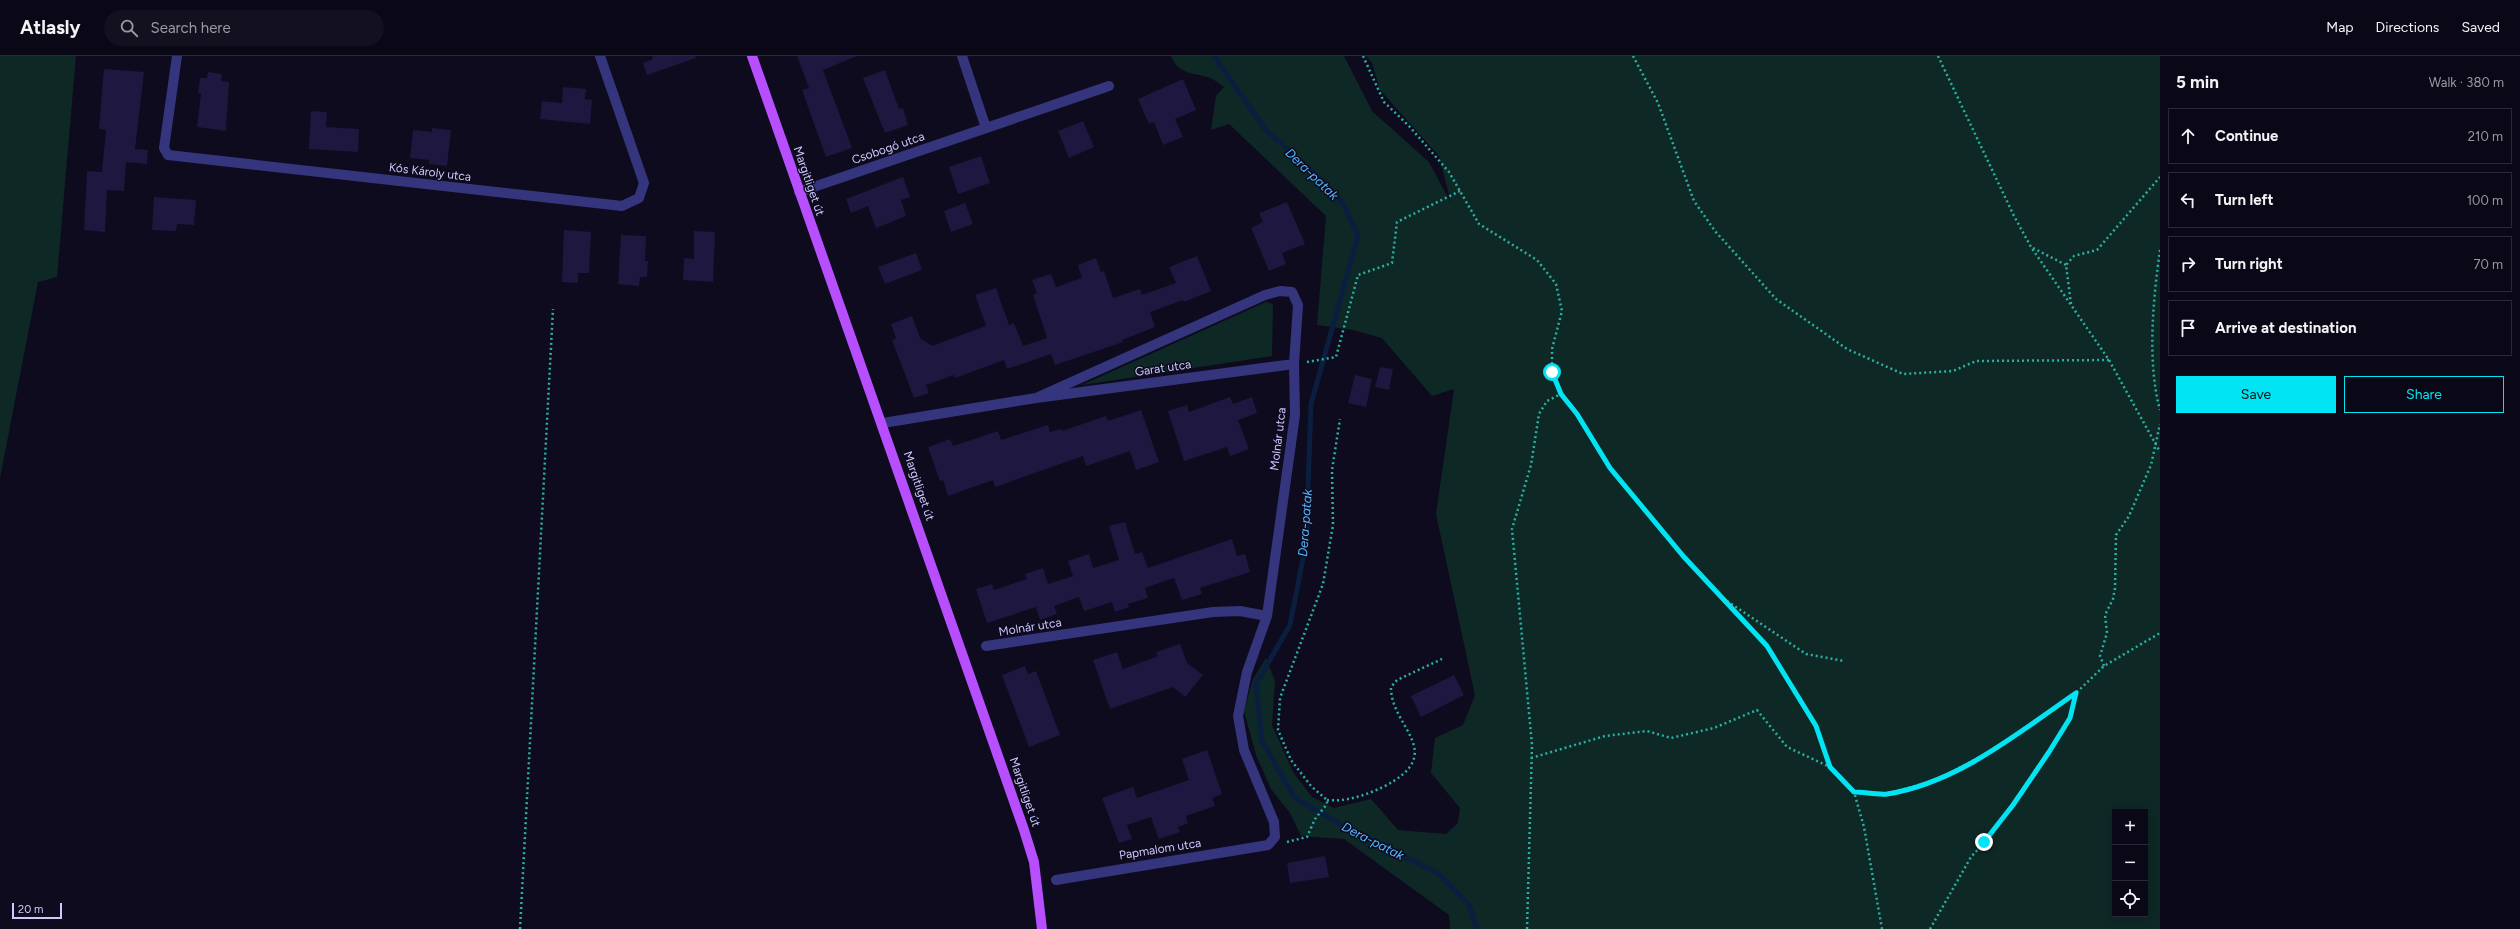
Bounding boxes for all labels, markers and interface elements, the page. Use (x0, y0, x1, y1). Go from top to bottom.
search box (104, 10, 384, 46)
text: Atlasly (20, 16, 80, 39)
icon: search (118, 17, 140, 39)
text: Search here (150, 19, 231, 37)
text: Map (2326, 19, 2354, 36)
text: Directions (2376, 19, 2439, 36)
text: Saved (2461, 19, 2500, 36)
text: 5 min (2176, 72, 2219, 92)
text: Walk · 380 m (2429, 75, 2504, 90)
icon: ahead (2177, 125, 2199, 147)
text: Continue (2215, 127, 2278, 145)
street label: Csobogó utca (850, 129, 926, 167)
text: 210 m (2468, 129, 2503, 144)
street label: Margitliget út (791, 144, 828, 218)
water label: Dera-patak (1282, 145, 1342, 203)
street label: Kós Károly utca (388, 160, 472, 184)
icon: left (2177, 189, 2199, 211)
text: Turn left (2215, 191, 2273, 209)
text: 100 m (2467, 193, 2503, 208)
icon: right (2177, 253, 2199, 275)
text: Turn right (2215, 255, 2283, 273)
text: 70 m (2473, 257, 2503, 272)
icon: arrive (2177, 317, 2199, 339)
text: Arrive at destination (2215, 319, 2356, 337)
street label: Garat utca (1134, 357, 1192, 379)
route start (1543, 363, 1561, 381)
button: Save (2176, 376, 2336, 413)
button: Share (2344, 376, 2504, 413)
street label: Molnár utca (1267, 407, 1289, 471)
street label: Margitliget út (901, 449, 938, 523)
water label: Dera-patak (1295, 488, 1315, 557)
street label: Molnár utca (998, 615, 1062, 639)
street label: Margitliget út (1007, 755, 1044, 829)
map controls (2112, 809, 2148, 917)
button: + (2112, 809, 2148, 845)
water label: Dera-patak (1339, 819, 1407, 863)
route end (1975, 833, 1993, 851)
street label: Papmalom utca (1118, 836, 1202, 862)
button: − (2112, 845, 2148, 881)
button: locate (2112, 881, 2148, 917)
scale bar (12, 901, 62, 920)
text: 20 m (18, 903, 43, 916)

